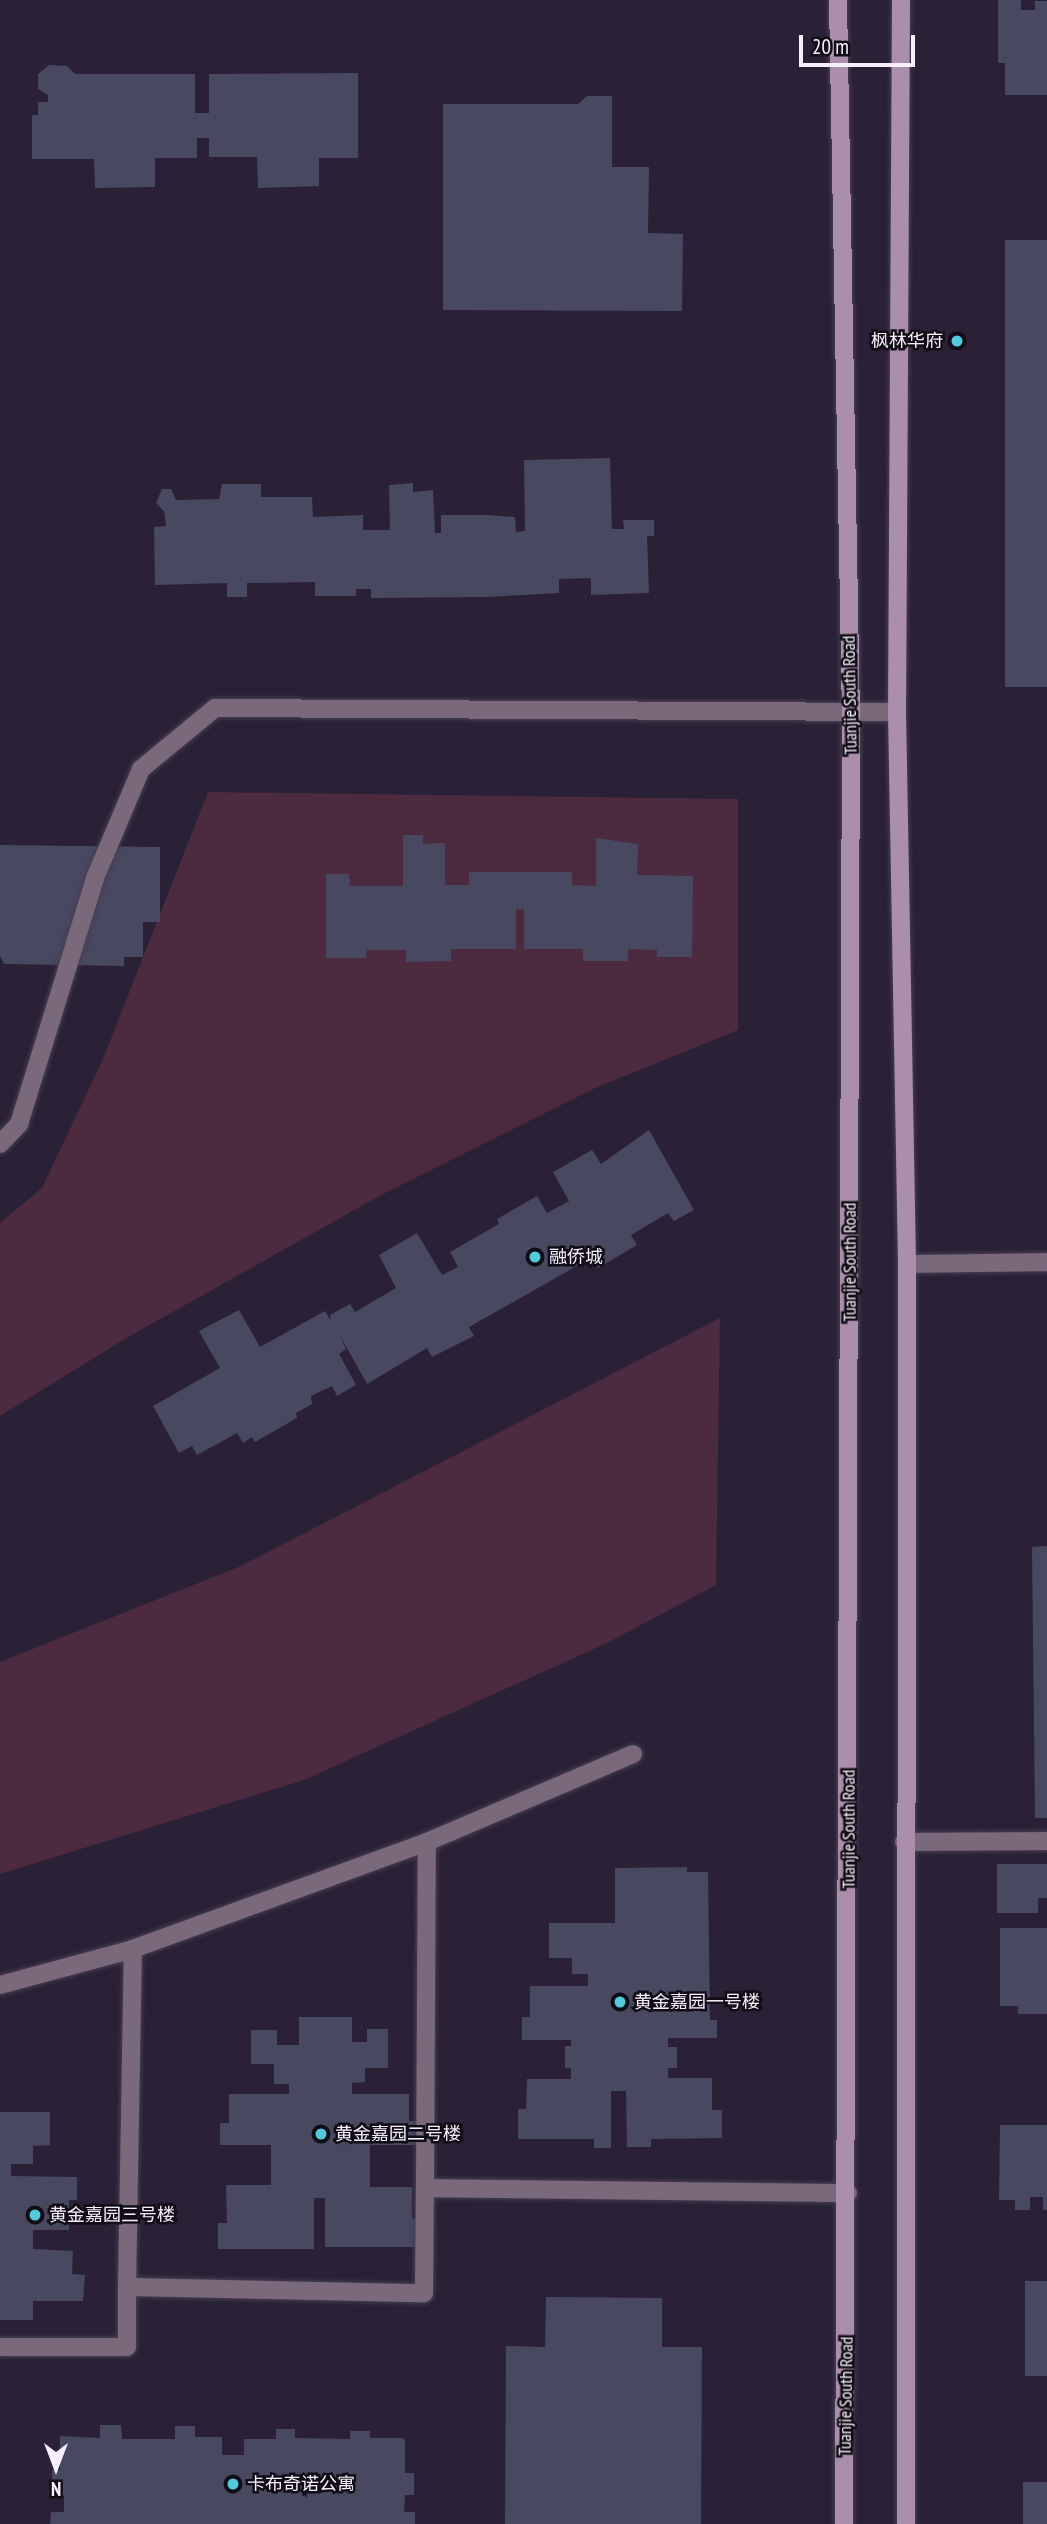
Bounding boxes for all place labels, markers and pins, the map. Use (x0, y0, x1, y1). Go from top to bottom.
place label: 枫林华府 (871, 330, 943, 352)
marker: 枫林华府 (949, 333, 965, 349)
place label: 融侨城 (549, 1246, 603, 1268)
marker: 融侨城 (527, 1249, 543, 1265)
place label: 黄金嘉园一号楼 (634, 1991, 760, 2013)
marker: 黄金嘉园一号楼 (612, 1994, 628, 2010)
place label: 黄金嘉园二号楼 (335, 2123, 461, 2145)
marker: 黄金嘉园二号楼 (313, 2126, 329, 2142)
place label: 黄金嘉园三号楼 (49, 2204, 175, 2226)
marker: 黄金嘉园三号楼 (27, 2207, 43, 2223)
place label: 卡布奇诺公寓 (247, 2473, 355, 2495)
marker: 卡布奇诺公寓 (225, 2476, 241, 2492)

